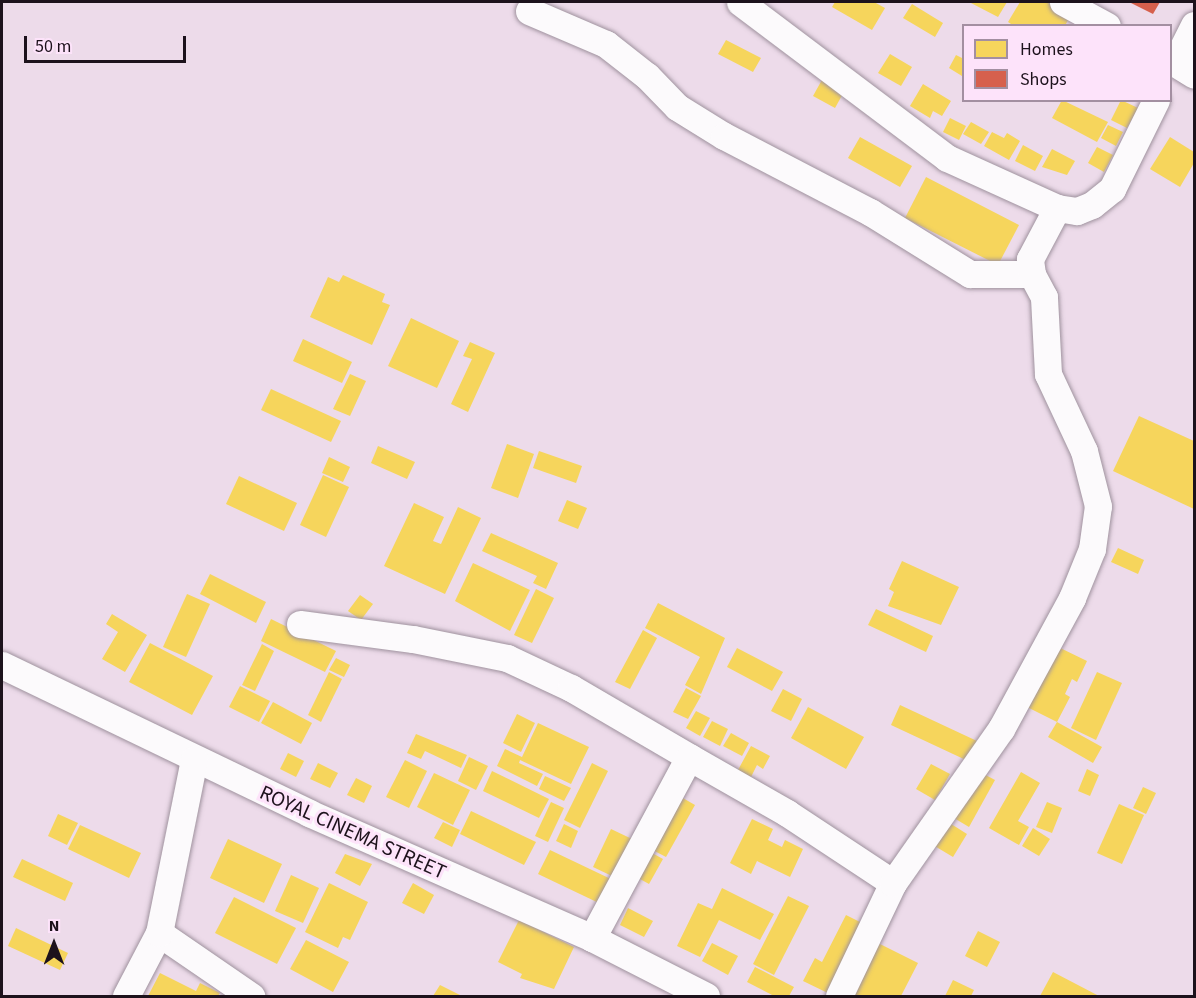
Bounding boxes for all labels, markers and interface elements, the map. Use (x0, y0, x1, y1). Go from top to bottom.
scale bar (27, 24, 189, 62)
legend (962, 24, 1172, 102)
text: 50 m (35, 34, 71, 59)
text: Homes (1020, 37, 1073, 62)
text: Shops (1020, 67, 1067, 92)
street label: ROYAL CINEMA STREET (256, 780, 450, 884)
north arrow (24, 914, 84, 974)
text: N (49, 915, 59, 937)

